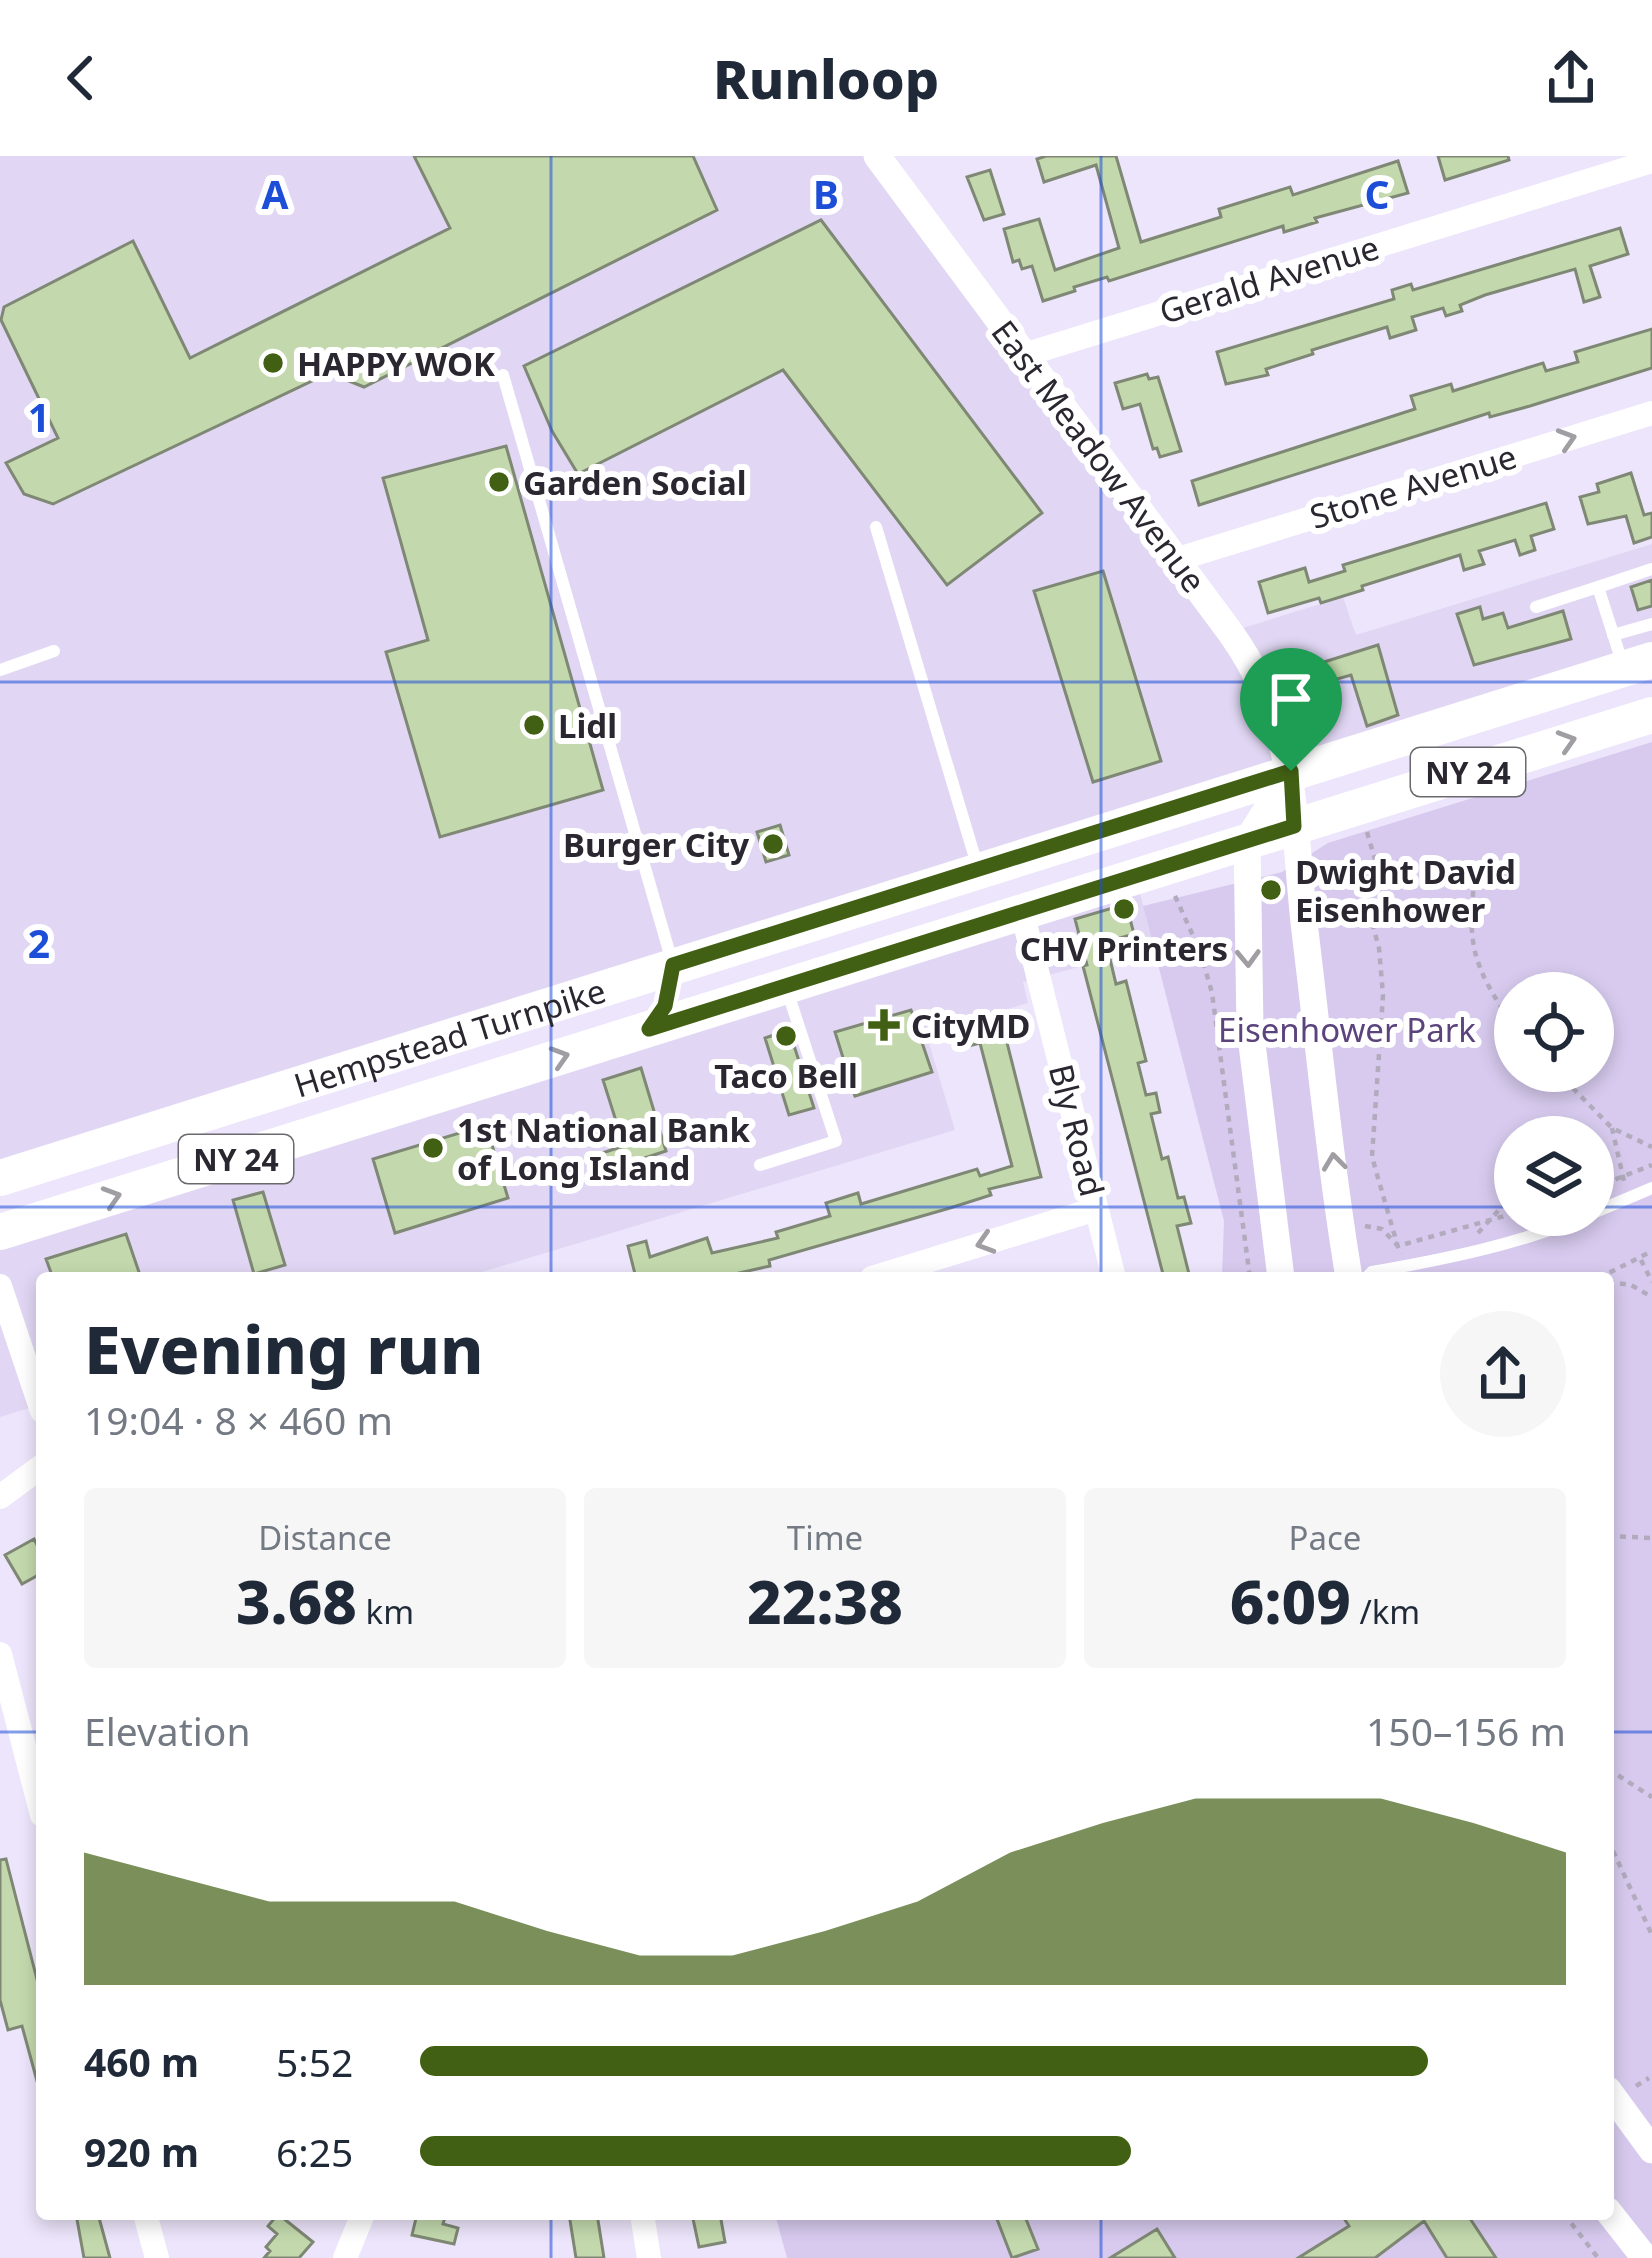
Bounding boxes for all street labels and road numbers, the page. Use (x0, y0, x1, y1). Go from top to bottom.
street label: Gerald Avenue (1154, 224, 1384, 334)
street label: East Meadow Avenue (982, 311, 1216, 601)
street label: Stone Avenue (1304, 433, 1522, 539)
road number: NY 24 (1411, 748, 1525, 796)
street label: Hempstead Turnpike (288, 967, 611, 1107)
street label: Bly Road (1039, 1059, 1115, 1201)
road number: NY 24 (179, 1135, 293, 1183)

